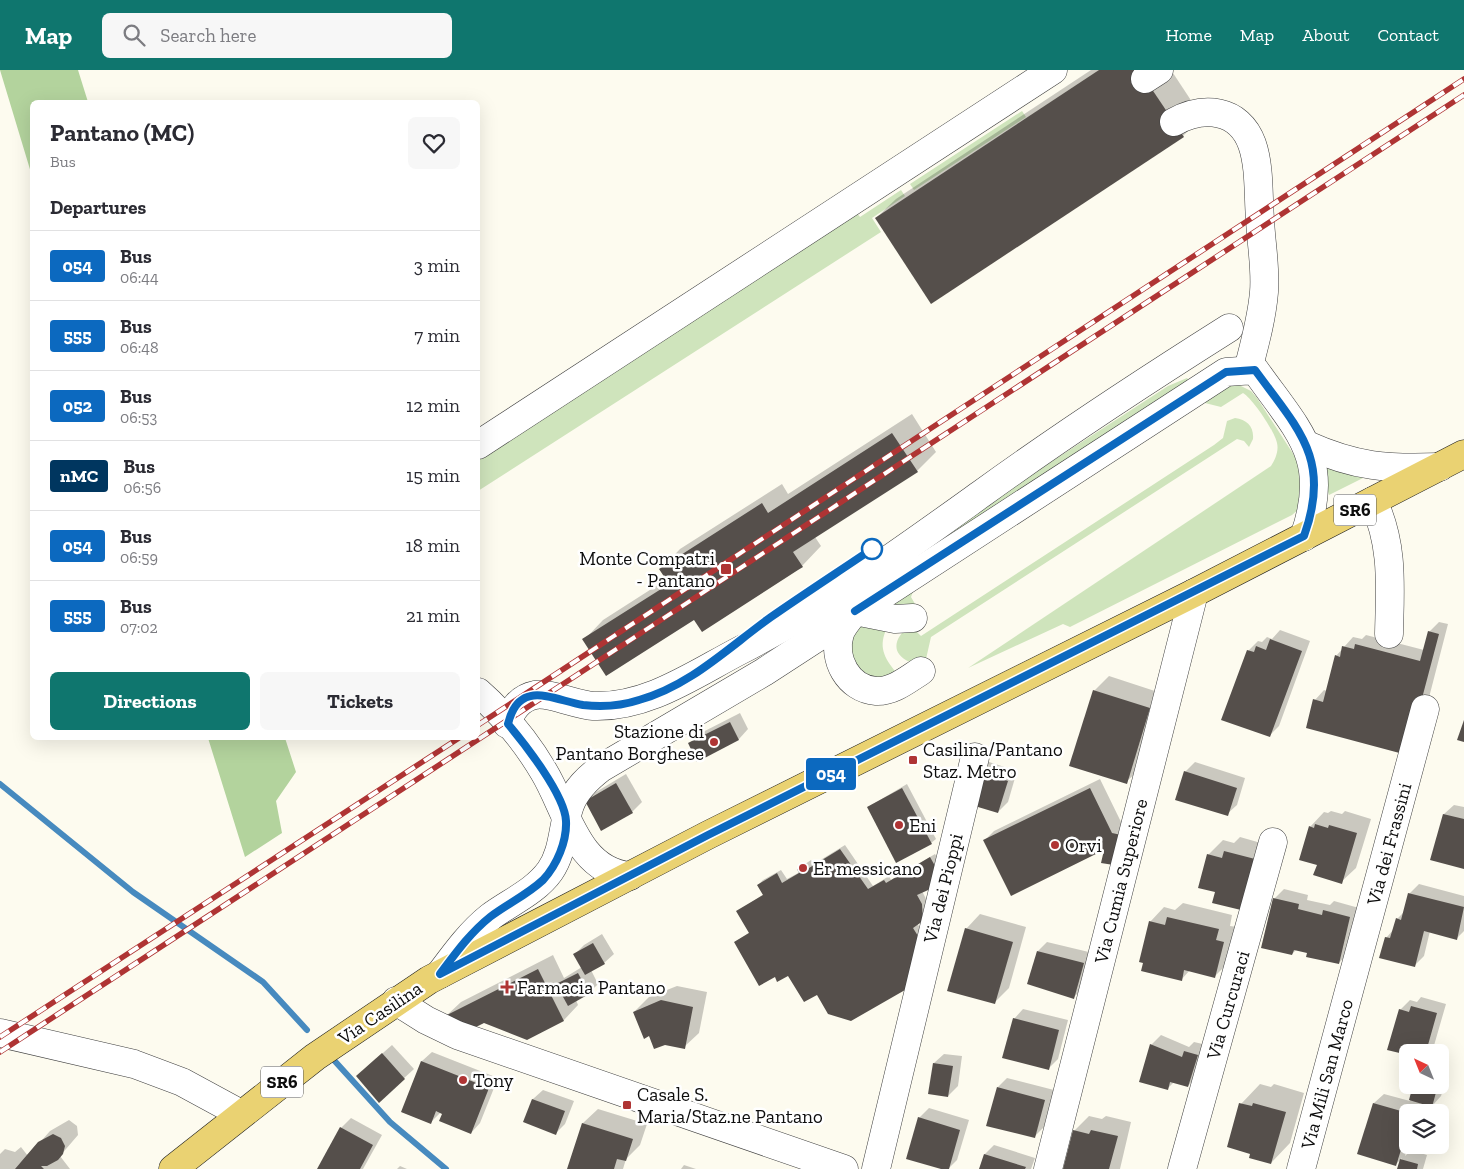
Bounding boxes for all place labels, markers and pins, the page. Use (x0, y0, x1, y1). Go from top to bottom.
unlabelled marker (861, 538, 883, 560)
place label: Monte Compatri - Pantano (579, 547, 715, 592)
marker: Monte Compatri - Pantano (719, 562, 733, 576)
place label: Stazione di Pantano Borghese (556, 720, 704, 765)
marker: Stazione di Pantano Borghese (708, 736, 720, 748)
place label: Casilina/Pantano Staz. Metro (923, 738, 1063, 783)
marker: Casilina/Pantano Staz. Metro (907, 754, 919, 766)
place label: Eni (909, 814, 936, 837)
marker: Eni (893, 819, 905, 831)
place label: Orvi (1065, 834, 1102, 857)
marker: Orvi (1049, 839, 1061, 851)
place label: Er messicano (813, 857, 922, 880)
marker: Er messicano (797, 862, 809, 874)
place label: Farmacia Pantano (517, 976, 666, 999)
marker: Farmacia Pantano (501, 981, 513, 993)
place label: Tony (473, 1069, 514, 1092)
marker: Tony (457, 1074, 469, 1086)
place label: Casale S. Maria/Staz.ne Pantano (637, 1083, 823, 1128)
marker: Casale S. Maria/Staz.ne Pantano (621, 1099, 633, 1111)

